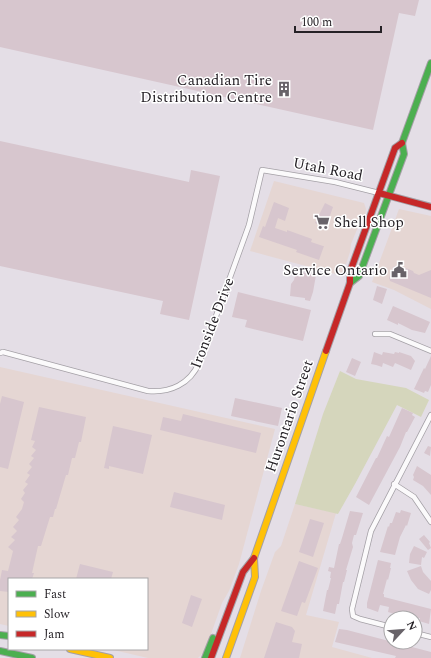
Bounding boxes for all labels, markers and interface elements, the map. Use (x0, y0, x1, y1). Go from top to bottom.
scale bar (295, 8, 381, 34)
text: 100 m (301, 13, 332, 32)
place label: Canadian Tire Distribution Centre (140, 69, 272, 109)
building icon: Canadian Tire Distribution Centre (275, 80, 293, 98)
street label: Utah Road (291, 151, 365, 188)
place label: Shell Shop (334, 211, 404, 234)
supermarket icon: Shell Shop (313, 213, 331, 231)
place label: Service Ontario (283, 259, 387, 282)
public building icon: Service Ontario (390, 261, 408, 279)
street label: Ironside Drive (185, 274, 240, 372)
street label: Hurontario Street (259, 357, 320, 476)
legend (8, 578, 148, 650)
text: Fast (44, 585, 66, 604)
text: Slow (44, 605, 70, 624)
north arrow (383, 610, 423, 650)
text: N (402, 618, 421, 634)
text: Jam (44, 625, 65, 644)

